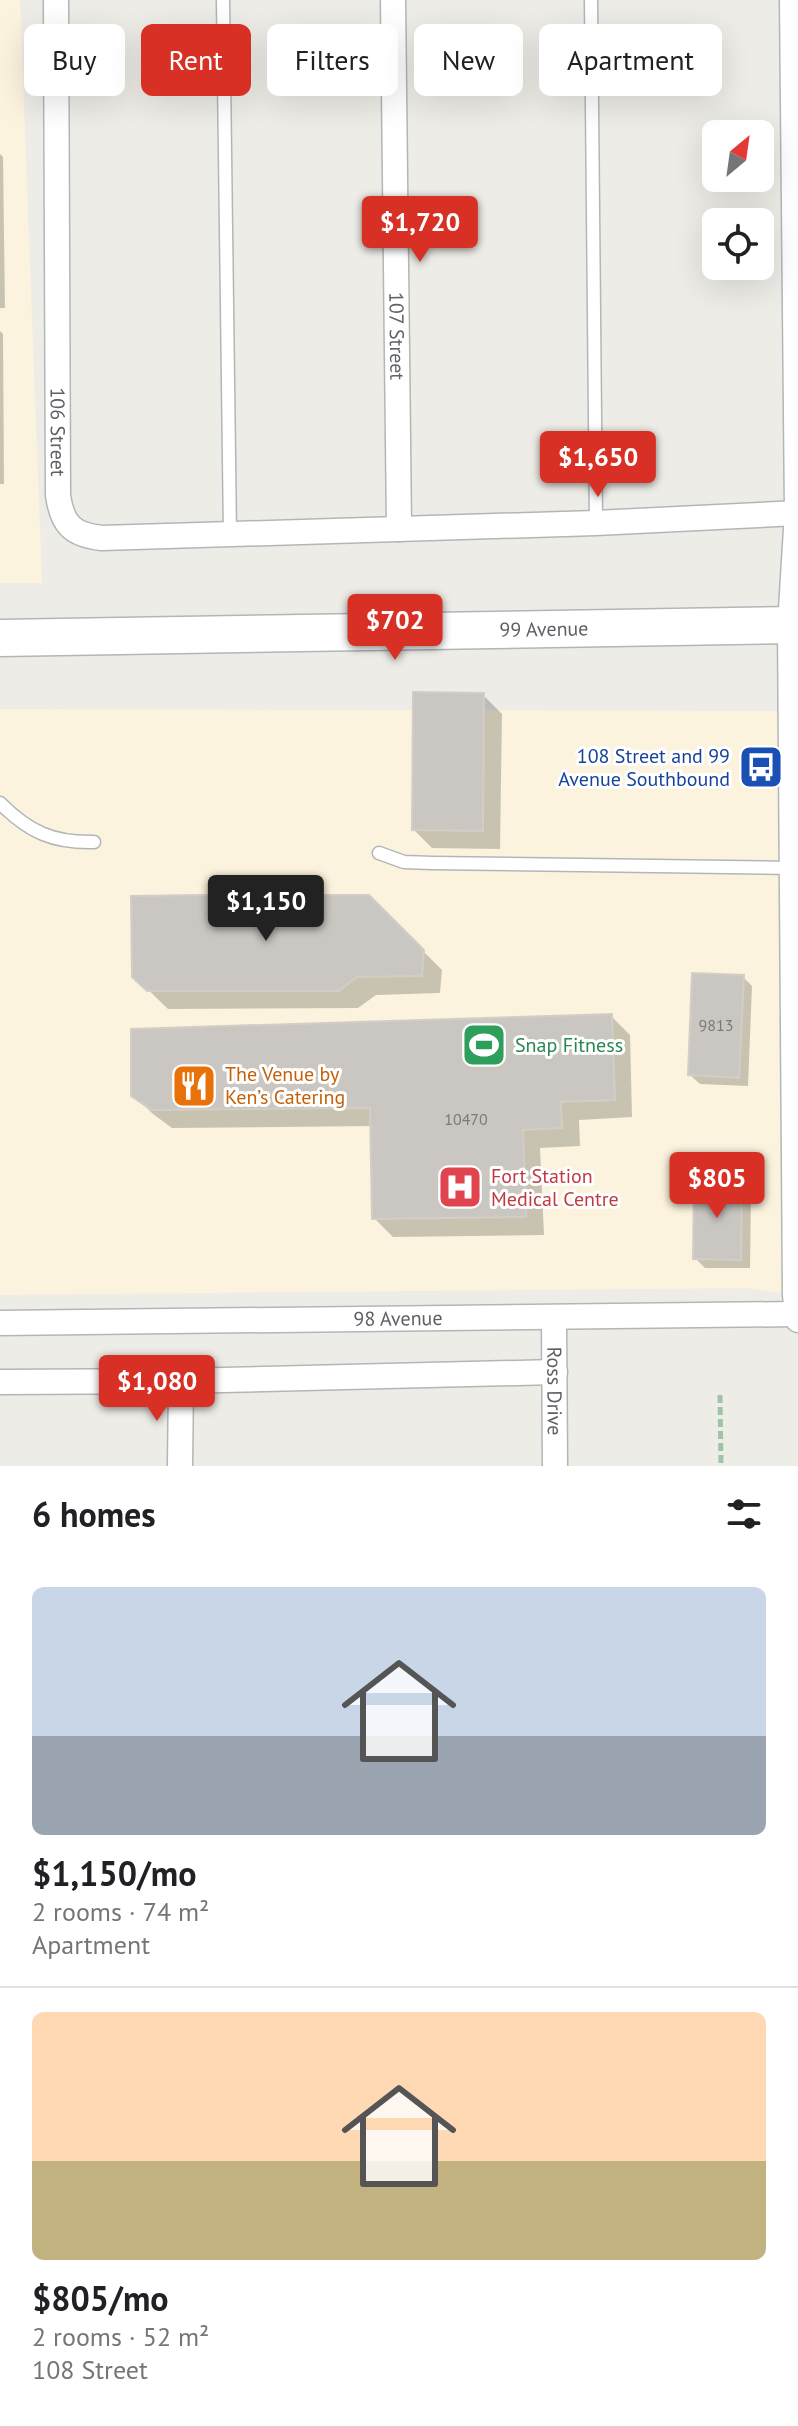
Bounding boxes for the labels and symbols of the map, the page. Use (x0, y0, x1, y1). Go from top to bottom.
north arrow (702, 120, 774, 192)
pin: $1,720 (355, 196, 485, 264)
street label: 107 Street (383, 292, 410, 380)
street label: 106 Street (45, 387, 71, 477)
pin: $1,650 (533, 431, 663, 499)
pin: $702 (348, 594, 442, 662)
street label: 99 Avenue (499, 615, 589, 643)
place label: 108 Street and 99 Avenue Southbound (558, 743, 730, 792)
bus stop icon: 108 Street and 99 Avenue Southbound (737, 743, 785, 791)
pin: $1,150 (201, 875, 331, 943)
house number: 9813 (699, 1015, 733, 1035)
sports icon: Snap Fitness (460, 1021, 508, 1069)
place label: Snap Fitness (515, 1032, 623, 1058)
place label: The Venue by Ken’s Catering (225, 1061, 345, 1110)
restaurant icon: The Venue by Ken’s Catering (170, 1062, 218, 1110)
house number: 10470 (444, 1109, 488, 1129)
pin: $805 (670, 1152, 764, 1220)
hospital icon: Fort Station Medical Centre (436, 1163, 484, 1211)
place label: Fort Station Medical Centre (491, 1163, 619, 1212)
street label: 98 Avenue (353, 1305, 443, 1332)
street label: Ross Drive (541, 1347, 568, 1435)
pin: $1,080 (92, 1355, 222, 1423)

